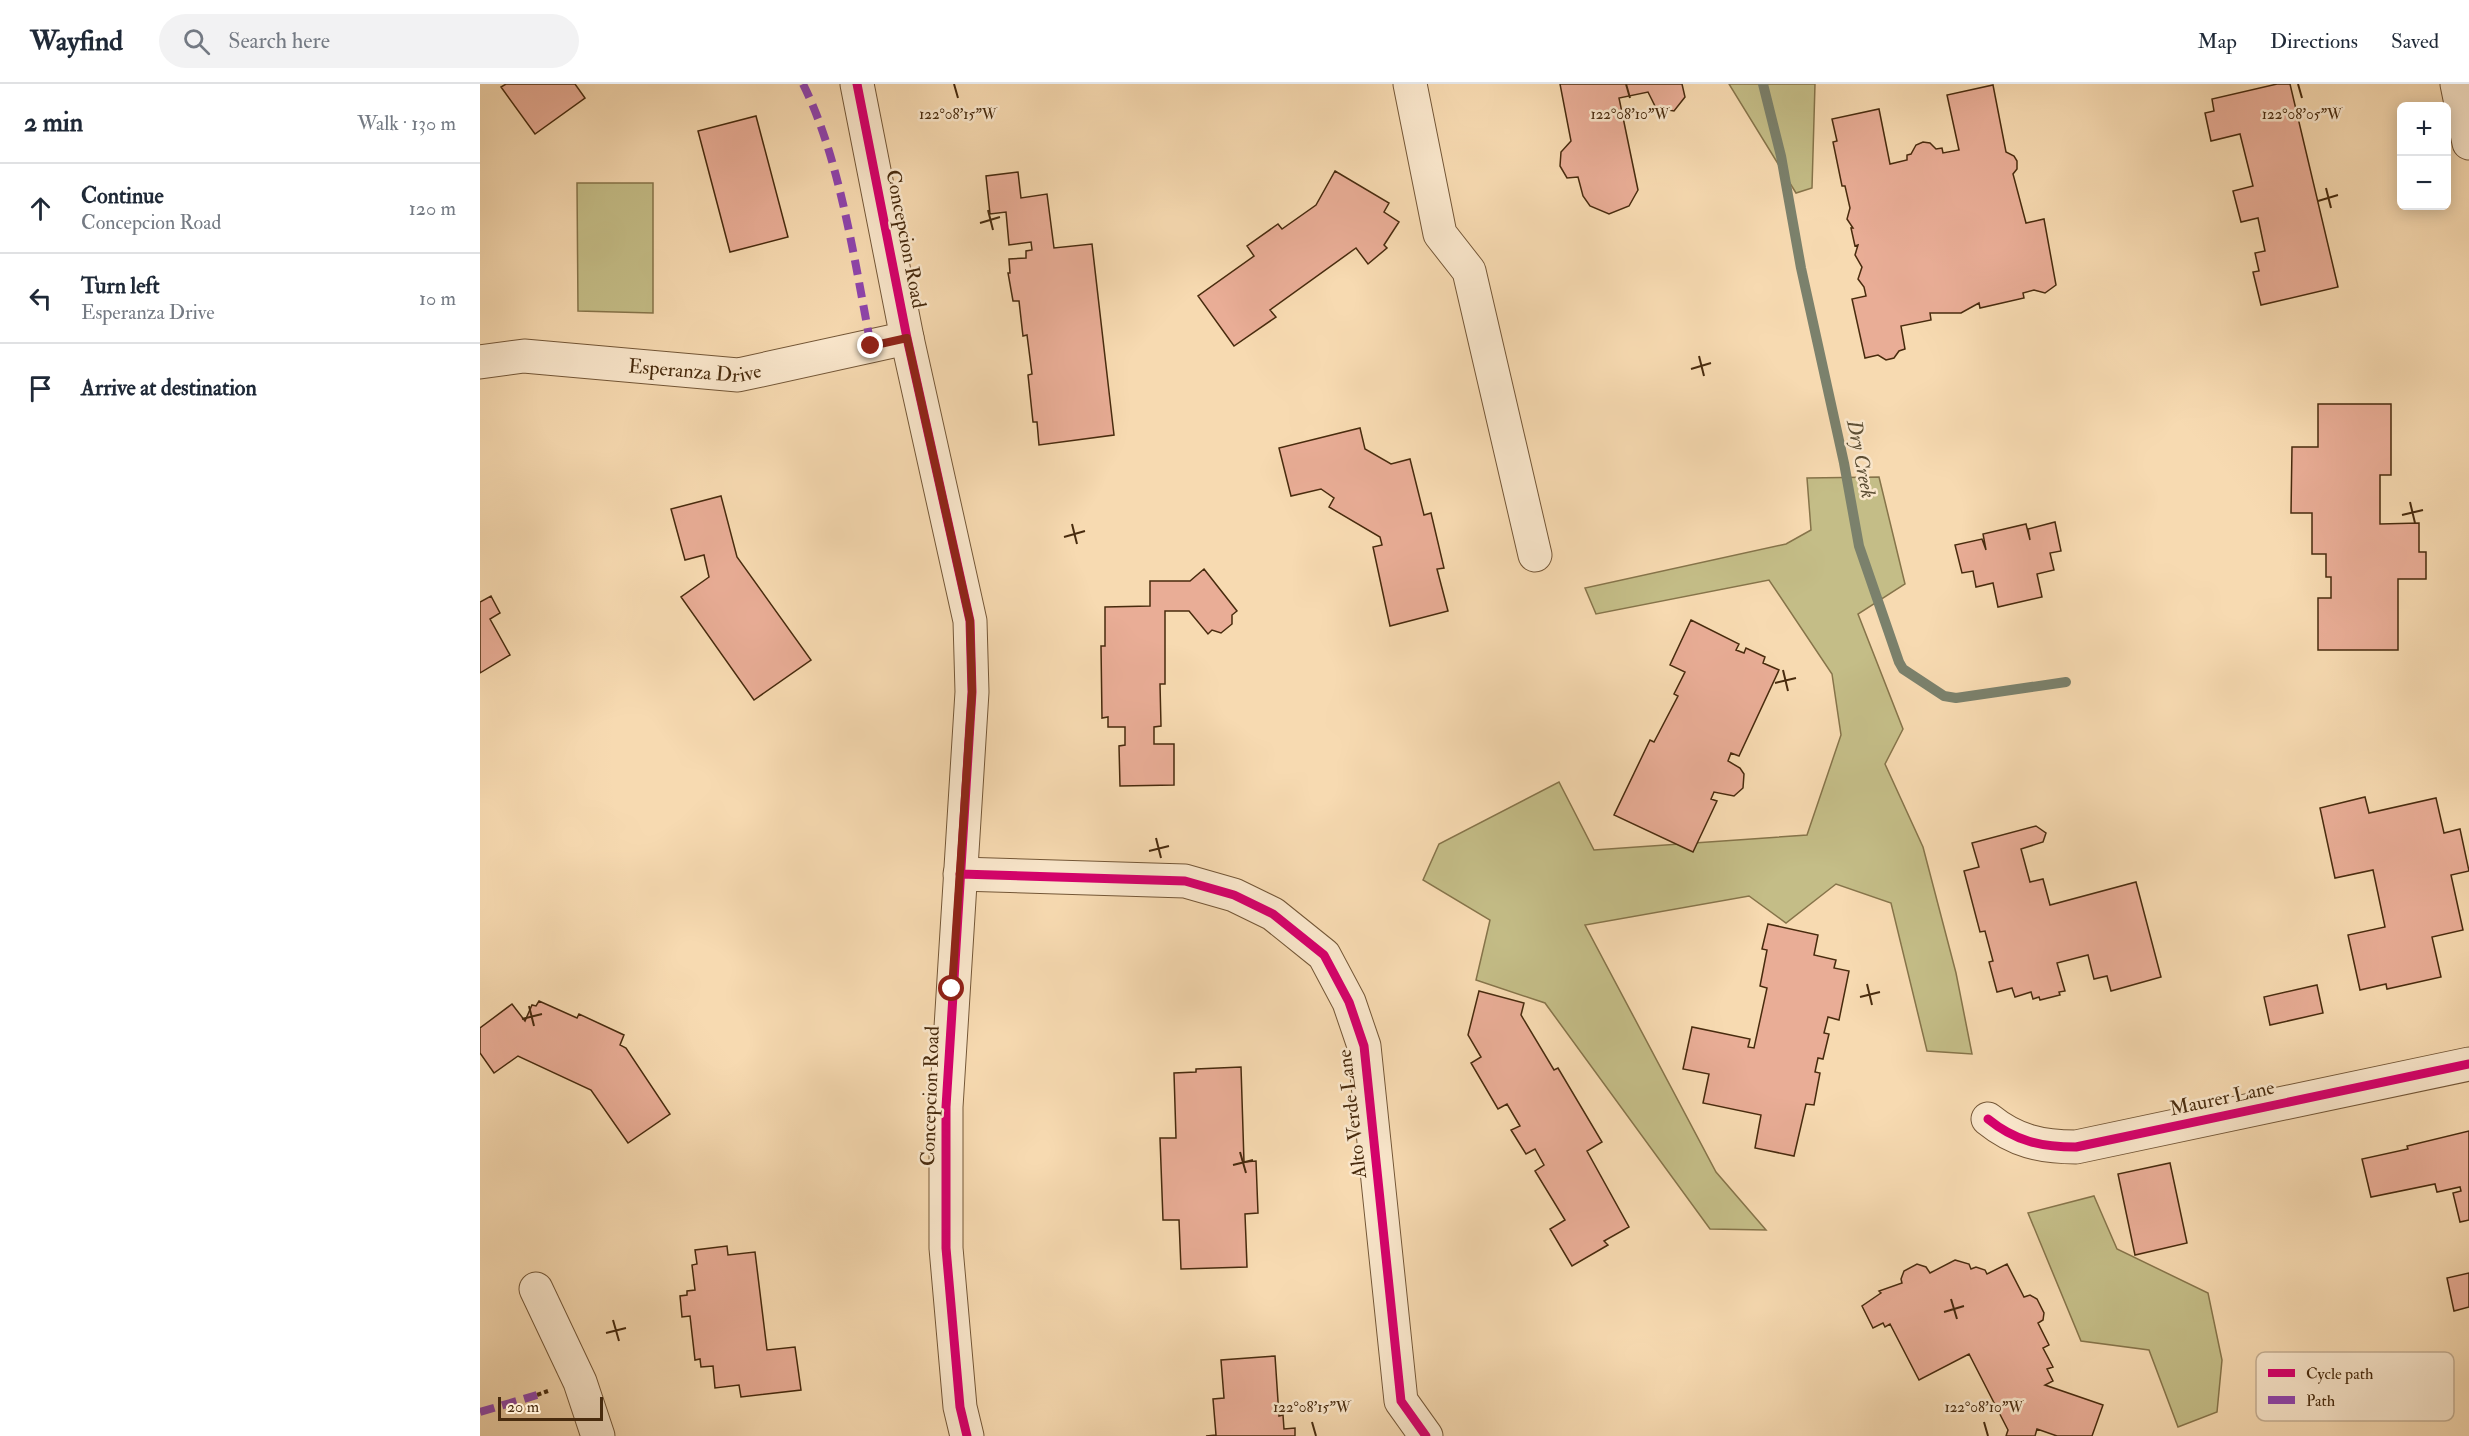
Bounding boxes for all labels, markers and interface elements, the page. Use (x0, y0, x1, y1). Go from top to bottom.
search box (159, 14, 579, 68)
text: Wayfind (30, 24, 123, 59)
icon: search (180, 25, 213, 58)
text: Search here (228, 27, 330, 55)
text: Map (2197, 28, 2237, 55)
text: Directions (2270, 28, 2358, 55)
text: Saved (2391, 28, 2439, 55)
map controls (2397, 102, 2451, 210)
button: + (2397, 102, 2451, 156)
text: 122°08'15"W (919, 105, 998, 124)
text: 122°08'10"W (1590, 105, 1670, 124)
text: 122°08'05"W (2262, 105, 2343, 124)
text: 2 min (24, 107, 83, 139)
text: Walk · 130 m (357, 111, 456, 136)
button: − (2397, 156, 2451, 210)
street label: Concepcion Road (879, 168, 932, 311)
text: Continue (81, 182, 164, 210)
icon: ahead (24, 192, 57, 225)
text: 120 m (409, 196, 456, 221)
text: Concepcion Road (81, 210, 221, 235)
text: Turn left (81, 272, 160, 300)
icon: left (24, 282, 57, 315)
text: 10 m (419, 286, 456, 311)
text: Esperanza Drive (81, 300, 215, 325)
route end (857, 332, 883, 358)
street label: Esperanza Drive (627, 353, 764, 388)
icon: arrive (24, 372, 57, 405)
text: Arrive at destination (81, 374, 257, 402)
water label: Dry Creek (1840, 417, 1882, 500)
route start (938, 975, 964, 1001)
street label: Concepcion Road (915, 1025, 946, 1167)
street label: Alto Verde Lane (1332, 1048, 1372, 1181)
street label: Maurer Lane (2167, 1075, 2277, 1121)
legend (2256, 1352, 2454, 1421)
text: Cycle path (2306, 1364, 2374, 1385)
text: Path (2306, 1391, 2336, 1411)
scale bar (498, 1394, 603, 1422)
text: 20 m (507, 1397, 539, 1417)
text: 122°08'15"W (1273, 1398, 1352, 1417)
text: 122°08'10"W (1944, 1398, 2024, 1417)

